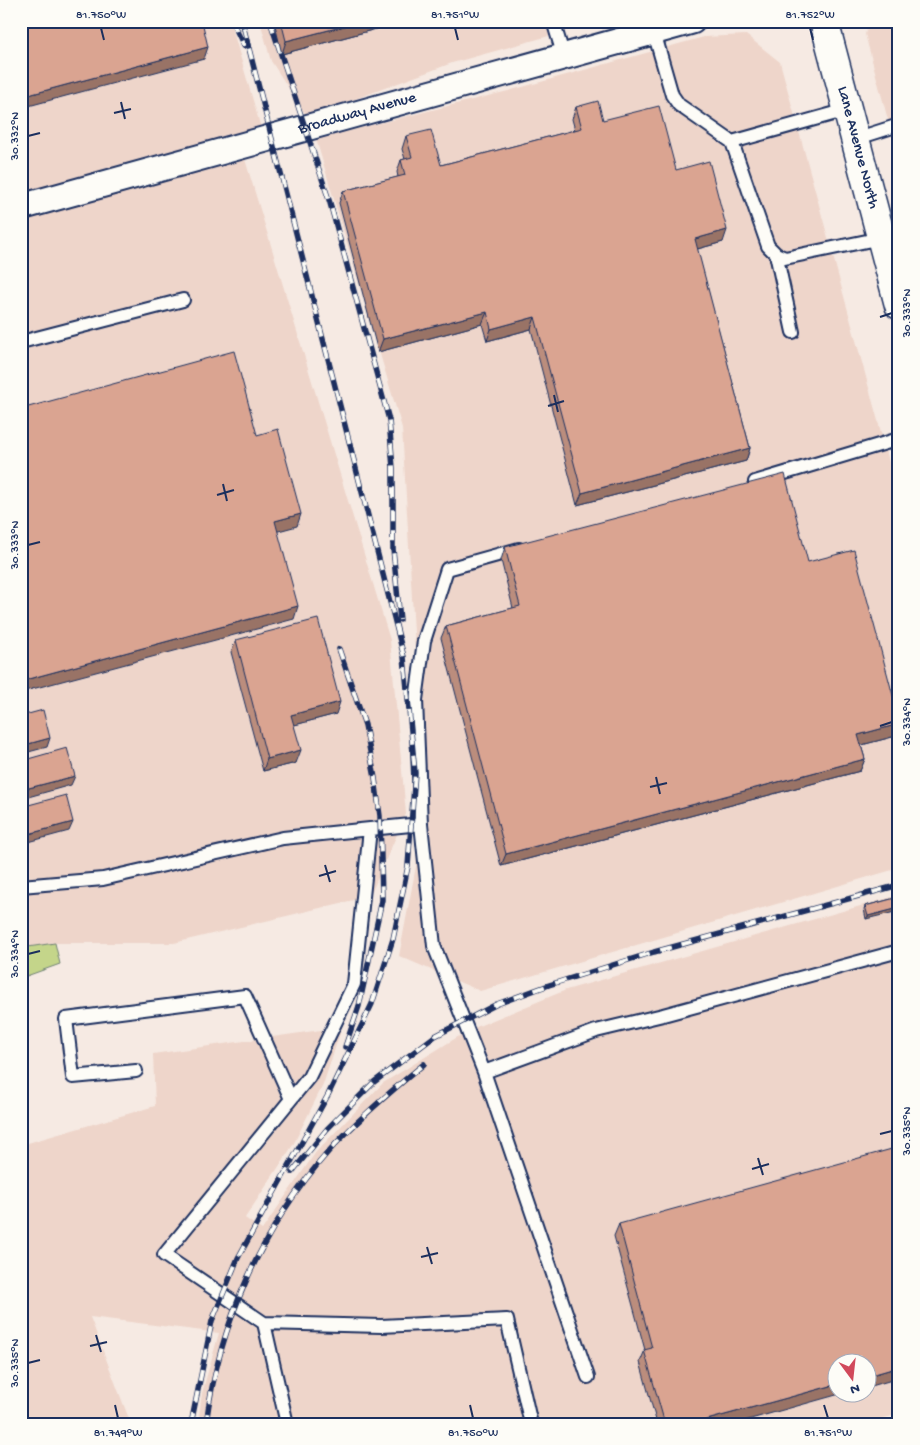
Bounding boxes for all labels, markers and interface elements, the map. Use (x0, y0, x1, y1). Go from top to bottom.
text: 81.750°W (76, 9, 126, 23)
text: 81.751°W (431, 9, 479, 23)
text: 81.752°W (785, 9, 835, 23)
street label: Lane Avenue North (832, 84, 883, 211)
street label: Broadway Avenue (295, 88, 419, 139)
text: 30.332°N (9, 112, 23, 161)
text: 30.333°N (901, 288, 915, 338)
text: 30.333°N (9, 520, 23, 570)
text: 30.334°N (901, 698, 915, 747)
text: 30.334°N (9, 930, 23, 979)
text: 30.335°N (901, 1106, 915, 1156)
text: 30.335°N (9, 1338, 23, 1388)
north arrow (828, 1352, 878, 1402)
text: N (848, 1379, 861, 1398)
text: 81.749°W (94, 1427, 142, 1441)
text: 81.750°W (448, 1427, 498, 1441)
text: 81.751°W (804, 1427, 852, 1441)

